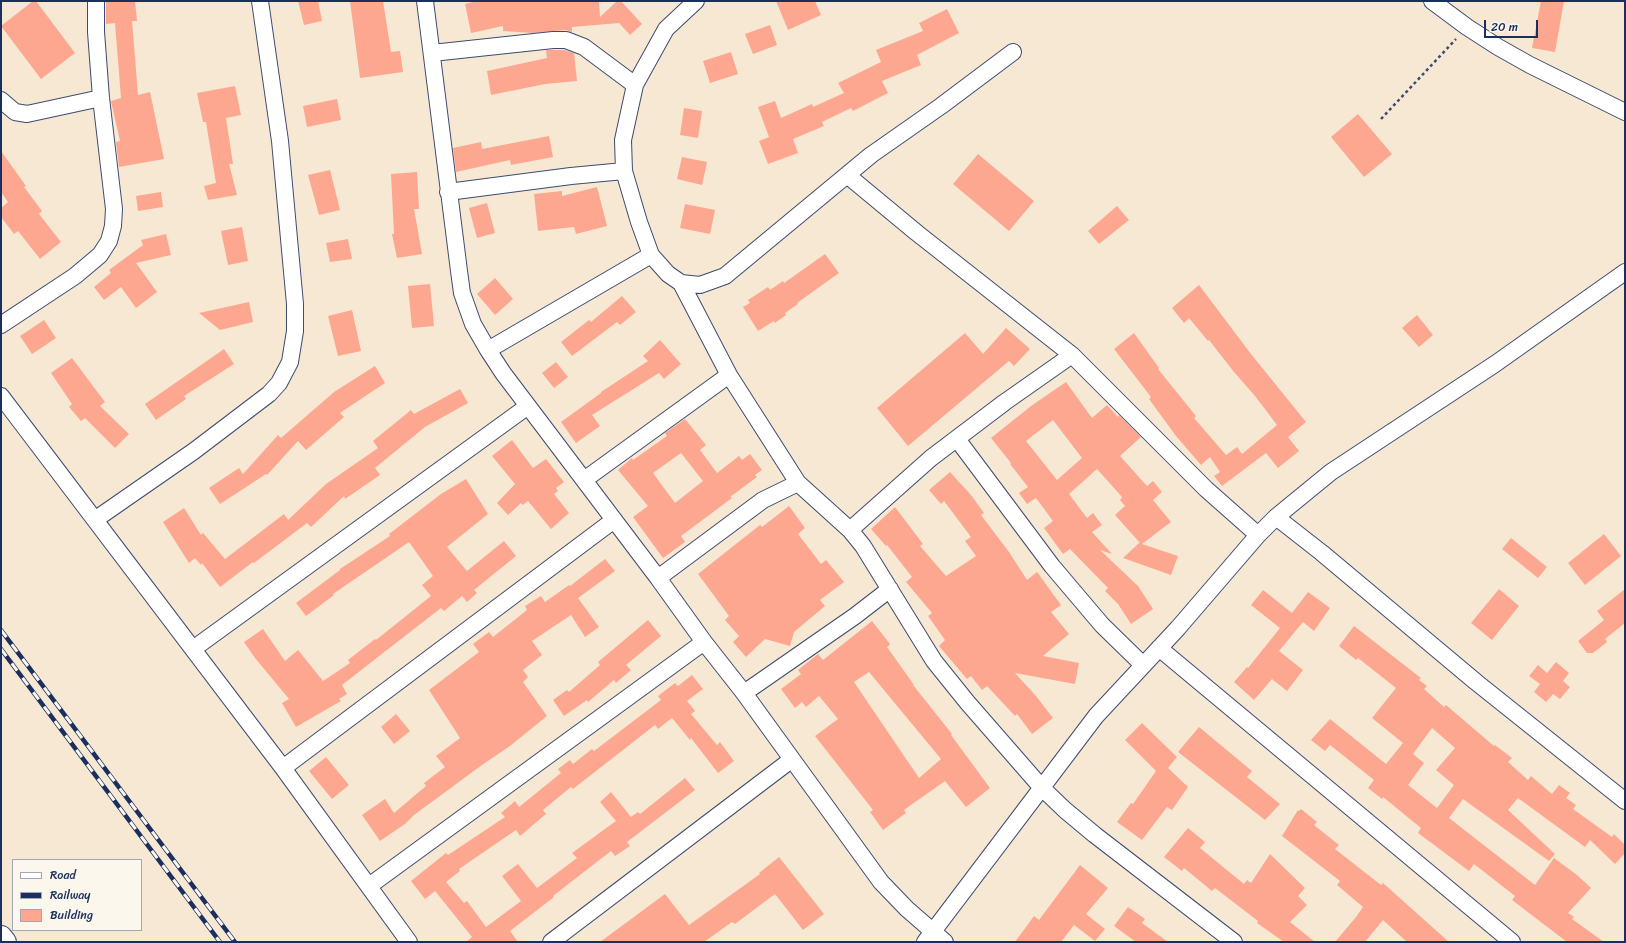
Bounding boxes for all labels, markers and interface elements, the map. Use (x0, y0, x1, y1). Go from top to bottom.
scale bar (1486, 12, 1540, 38)
text: 20 m (1491, 16, 1518, 38)
legend (12, 859, 142, 931)
text: Road (50, 864, 76, 886)
text: Railway (50, 884, 91, 906)
text: Building (50, 904, 93, 926)

